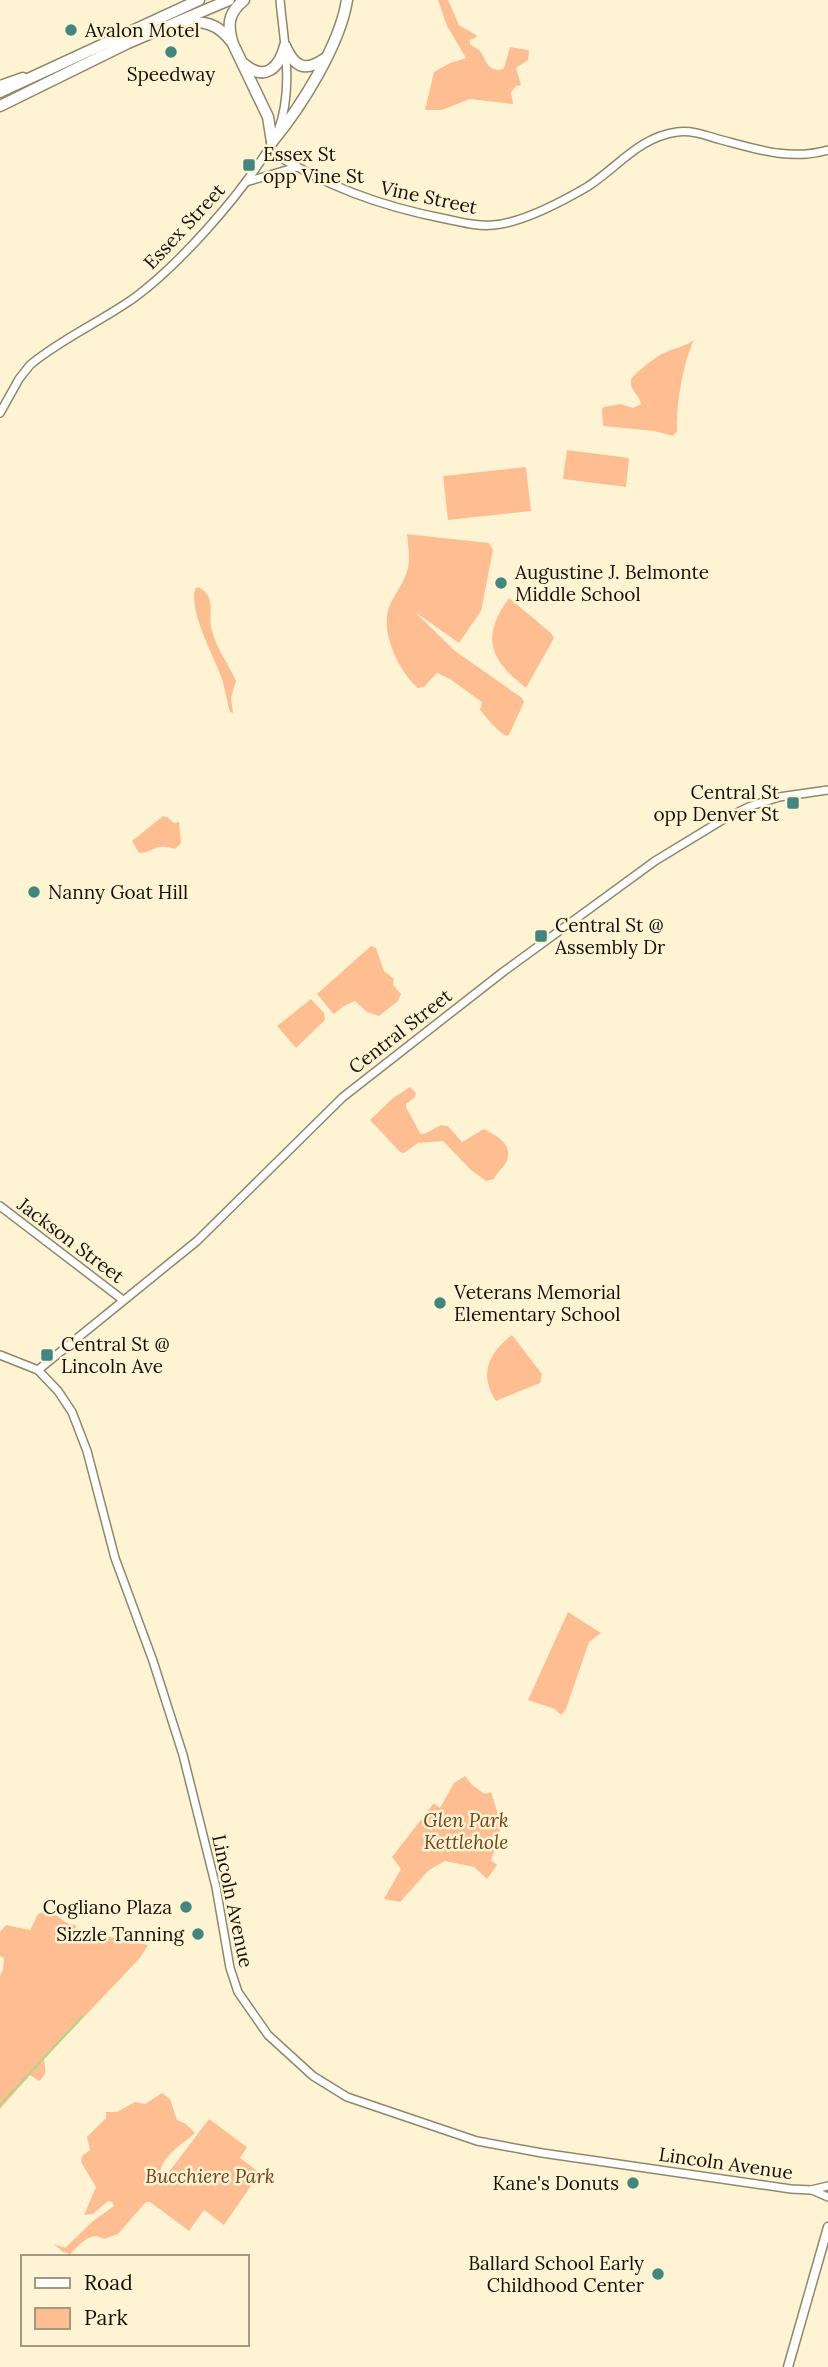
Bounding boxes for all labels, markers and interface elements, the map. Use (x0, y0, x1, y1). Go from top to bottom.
place label: Avalon Motel (84, 18, 200, 42)
marker: Avalon Motel (63, 22, 79, 38)
marker: Speedway (163, 44, 179, 60)
place label: Speedway (127, 62, 215, 86)
place label: Essex St opp Vine St (263, 142, 365, 188)
marker: Essex St opp Vine St (241, 157, 257, 173)
street label: Vine Street (378, 175, 480, 219)
street label: Essex Street (138, 178, 230, 274)
place label: Augustine J. Belmonte Middle School (514, 560, 709, 606)
marker: Augustine J. Belmonte Middle School (493, 575, 509, 591)
place label: Central St opp Denver St (653, 780, 780, 826)
marker: Central St opp Denver St (785, 795, 801, 811)
place label: Nanny Goat Hill (48, 880, 188, 904)
marker: Nanny Goat Hill (26, 884, 42, 900)
place label: Central St @ Assembly Dr (554, 913, 666, 959)
marker: Central St @ Assembly Dr (533, 928, 549, 944)
street label: Central Street (344, 983, 457, 1079)
street label: Jackson Street (12, 1192, 130, 1288)
place label: Veterans Memorial Elementary School (453, 1280, 621, 1326)
marker: Veterans Memorial Elementary School (432, 1295, 448, 1311)
place label: Central St @ Lincoln Ave (61, 1332, 170, 1378)
marker: Central St @ Lincoln Ave (39, 1347, 55, 1363)
park label: Glen Park Kettlehole (423, 1808, 509, 1854)
street label: Lincoln Avenue (207, 1832, 259, 1970)
place label: Cogliano Plaza (43, 1895, 172, 1919)
marker: Cogliano Plaza (178, 1899, 194, 1915)
place label: Sizzle Tanning (56, 1922, 184, 1946)
marker: Sizzle Tanning (190, 1926, 206, 1942)
street label: Lincoln Avenue (657, 2142, 795, 2184)
park label: Bucchiere Park (145, 2164, 275, 2188)
place label: Kane's Donuts (493, 2171, 619, 2195)
marker: Kane's Donuts (625, 2175, 641, 2191)
place label: Ballard School Early Childhood Center (468, 2251, 645, 2297)
legend (21, 2255, 248, 2346)
marker: Ballard School Early Childhood Center (650, 2266, 666, 2282)
text: Road (84, 2269, 133, 2296)
text: Park (84, 2304, 128, 2331)

